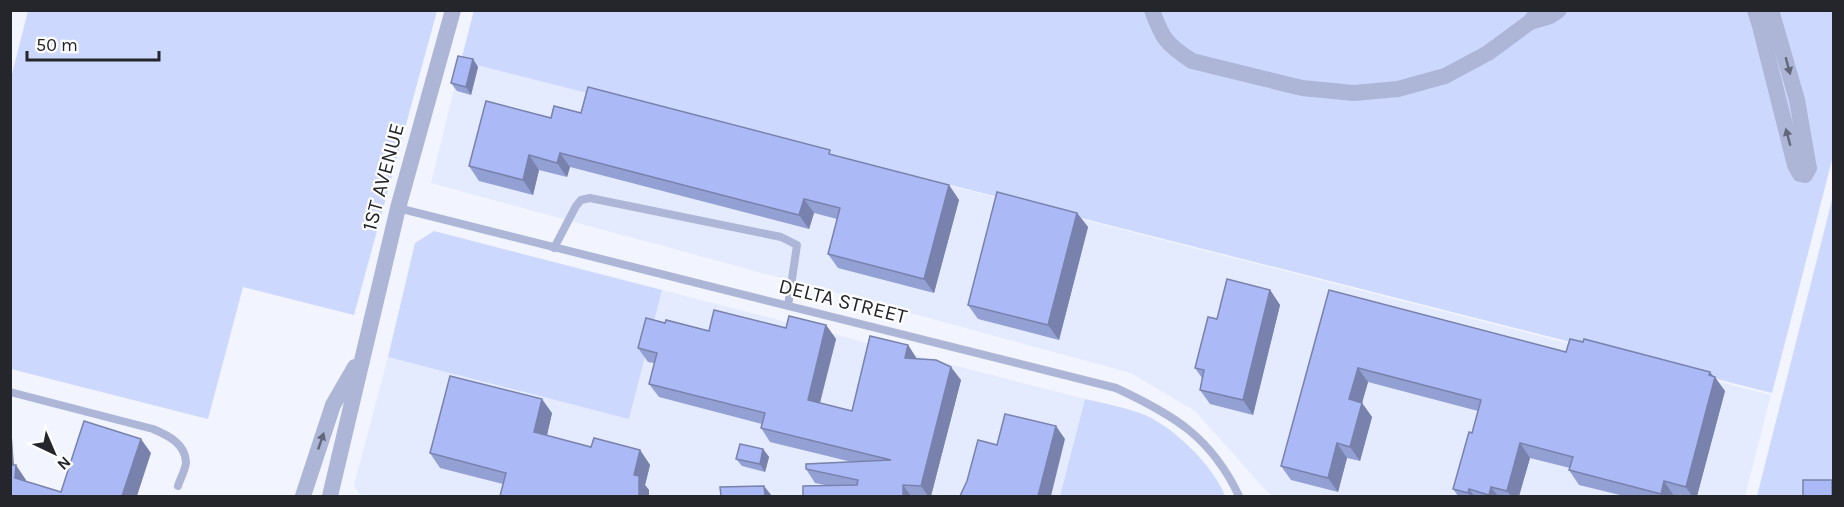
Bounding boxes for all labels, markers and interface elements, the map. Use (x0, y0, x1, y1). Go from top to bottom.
scale bar (27, 24, 159, 62)
text: 50 m (36, 34, 78, 56)
one-way arrow (1784, 57, 1794, 76)
street label: 1ST AVENUE (357, 121, 409, 233)
one-way arrow (1783, 128, 1792, 146)
street label: DELTA STREET (776, 273, 910, 329)
north arrow (24, 423, 84, 483)
one-way arrow (317, 432, 327, 450)
text: N (53, 453, 75, 474)

